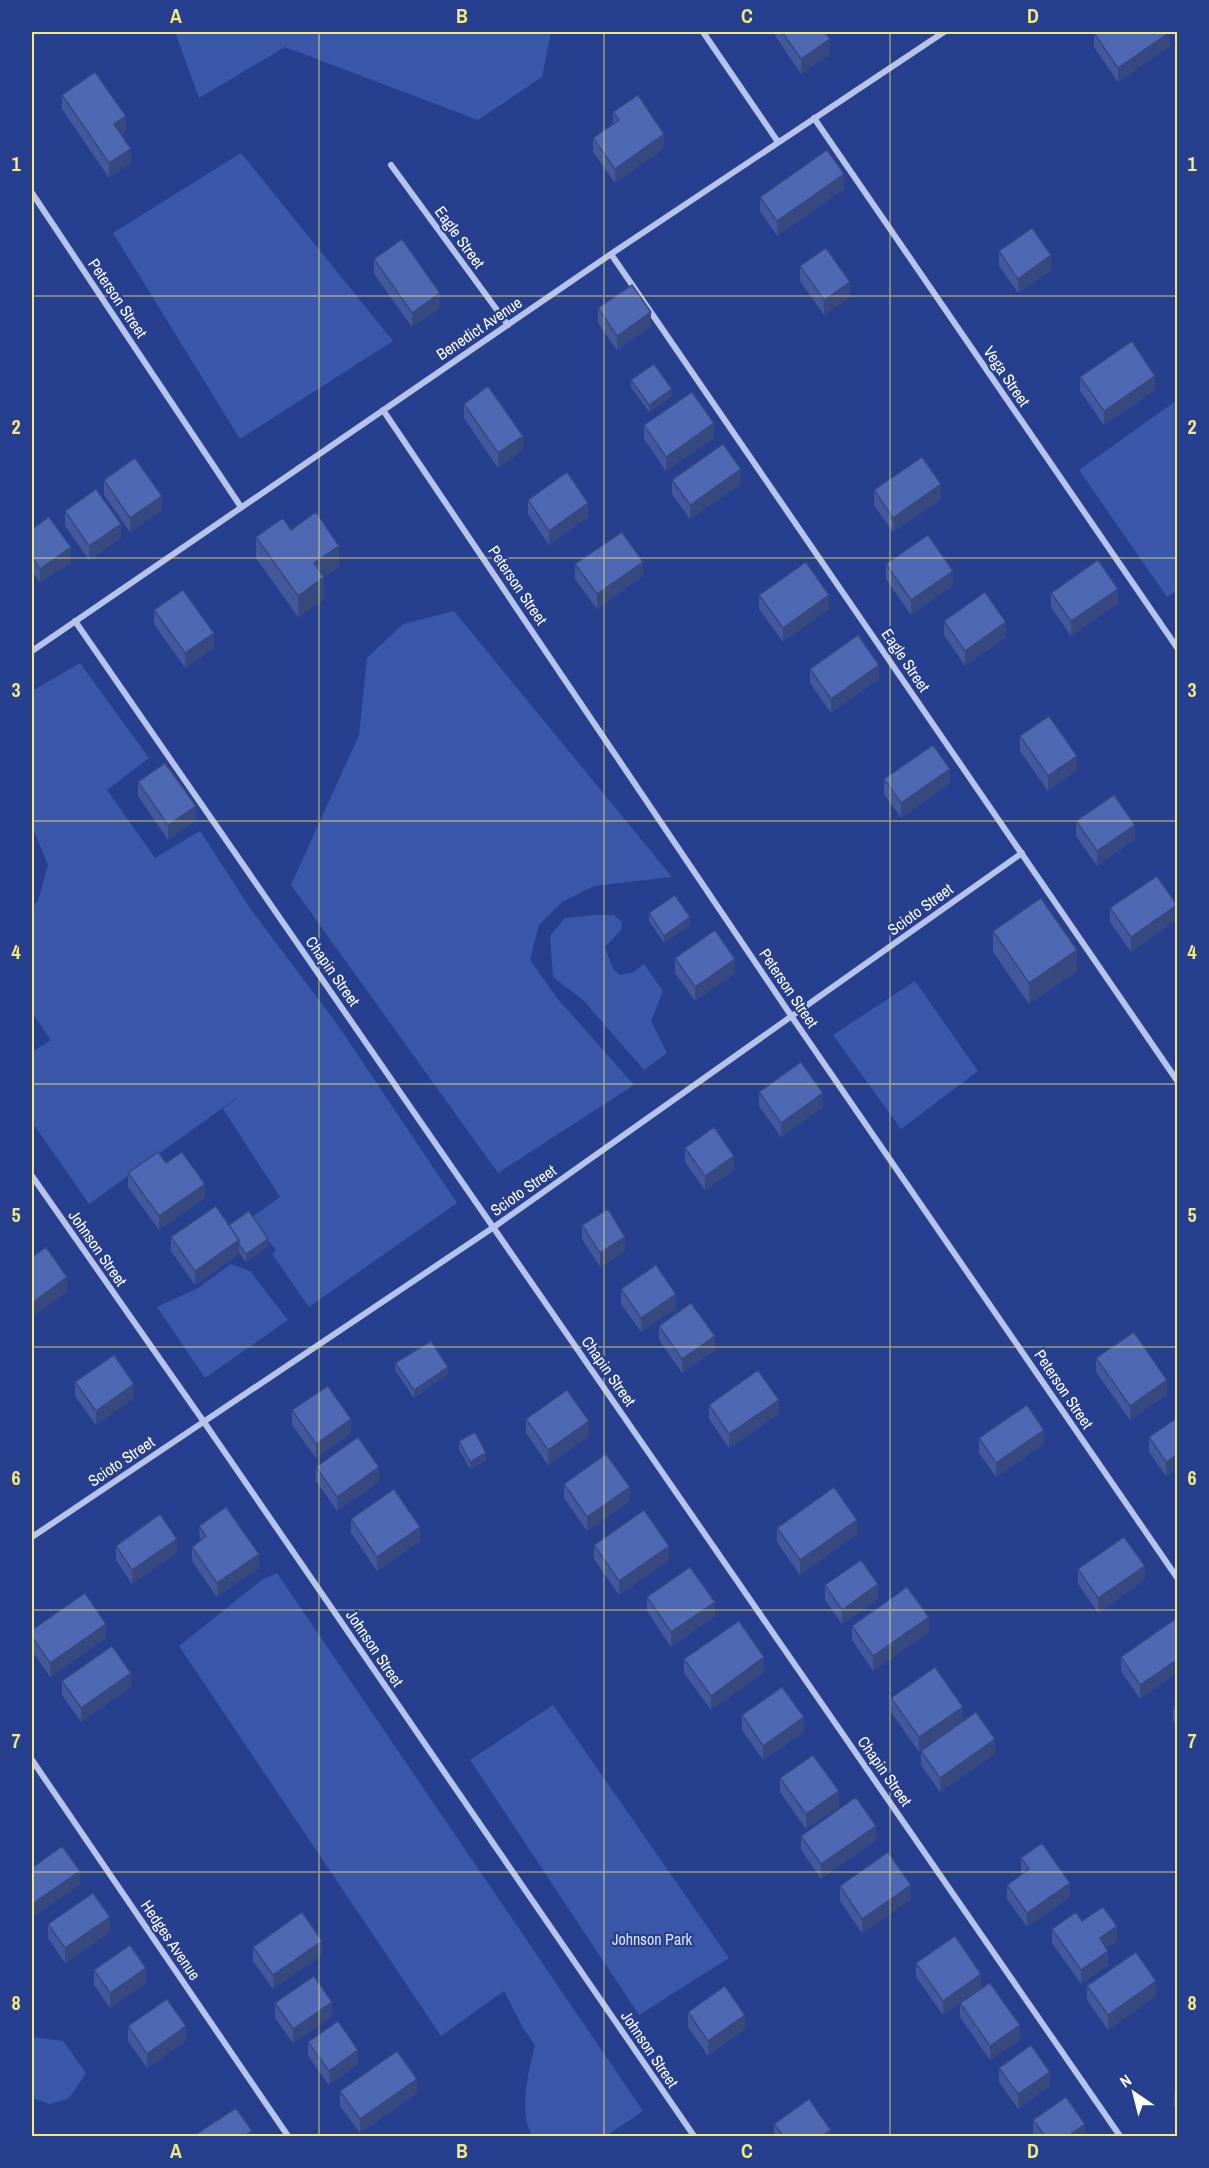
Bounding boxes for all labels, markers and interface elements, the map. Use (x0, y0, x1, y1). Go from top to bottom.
text: A (170, 2, 182, 29)
text: B (456, 2, 468, 29)
text: C (741, 2, 753, 29)
text: D (1027, 2, 1039, 29)
text: 1 (11, 150, 21, 177)
text: 1 (1187, 150, 1197, 177)
street label: Eagle Street (430, 201, 490, 273)
street label: Peterson Street (83, 254, 153, 342)
street label: Benedict Avenue (432, 291, 526, 365)
street label: Vega Street (979, 341, 1035, 411)
text: 2 (11, 413, 21, 440)
text: 2 (1187, 413, 1197, 440)
street label: Peterson Street (483, 541, 553, 629)
street label: Eagle Street (877, 624, 936, 696)
text: 3 (11, 676, 21, 703)
text: 3 (1187, 676, 1197, 703)
street label: Scioto Street (883, 878, 957, 940)
street label: Chapin Street (301, 932, 365, 1011)
text: 4 (11, 938, 21, 965)
text: 4 (1187, 938, 1197, 965)
street label: Peterson Street (754, 944, 824, 1032)
street label: Scioto Street (486, 1159, 561, 1221)
text: 5 (11, 1201, 21, 1228)
text: 5 (1187, 1201, 1197, 1228)
street label: Johnson Street (64, 1206, 133, 1291)
street label: Chapin Street (577, 1332, 641, 1411)
street label: Peterson Street (1029, 1345, 1099, 1433)
street label: Scioto Street (83, 1430, 159, 1491)
text: 6 (11, 1464, 21, 1491)
text: 6 (1187, 1464, 1197, 1491)
street label: Johnson Street (341, 1605, 409, 1691)
text: 7 (11, 1727, 21, 1754)
text: 7 (1187, 1727, 1197, 1754)
street label: Chapin Street (853, 1732, 917, 1811)
street label: Hedges Avenue (136, 1896, 206, 1984)
park label: Johnson Park (612, 1928, 693, 1950)
text: 8 (11, 1989, 21, 2016)
text: 8 (1187, 1989, 1197, 2016)
street label: Johnson Street (616, 2006, 684, 2092)
north arrow (1104, 2063, 1164, 2123)
text: N (1115, 2069, 1136, 2092)
text: A (170, 2137, 182, 2164)
text: B (456, 2137, 468, 2164)
text: C (741, 2137, 753, 2164)
text: D (1027, 2137, 1039, 2164)

